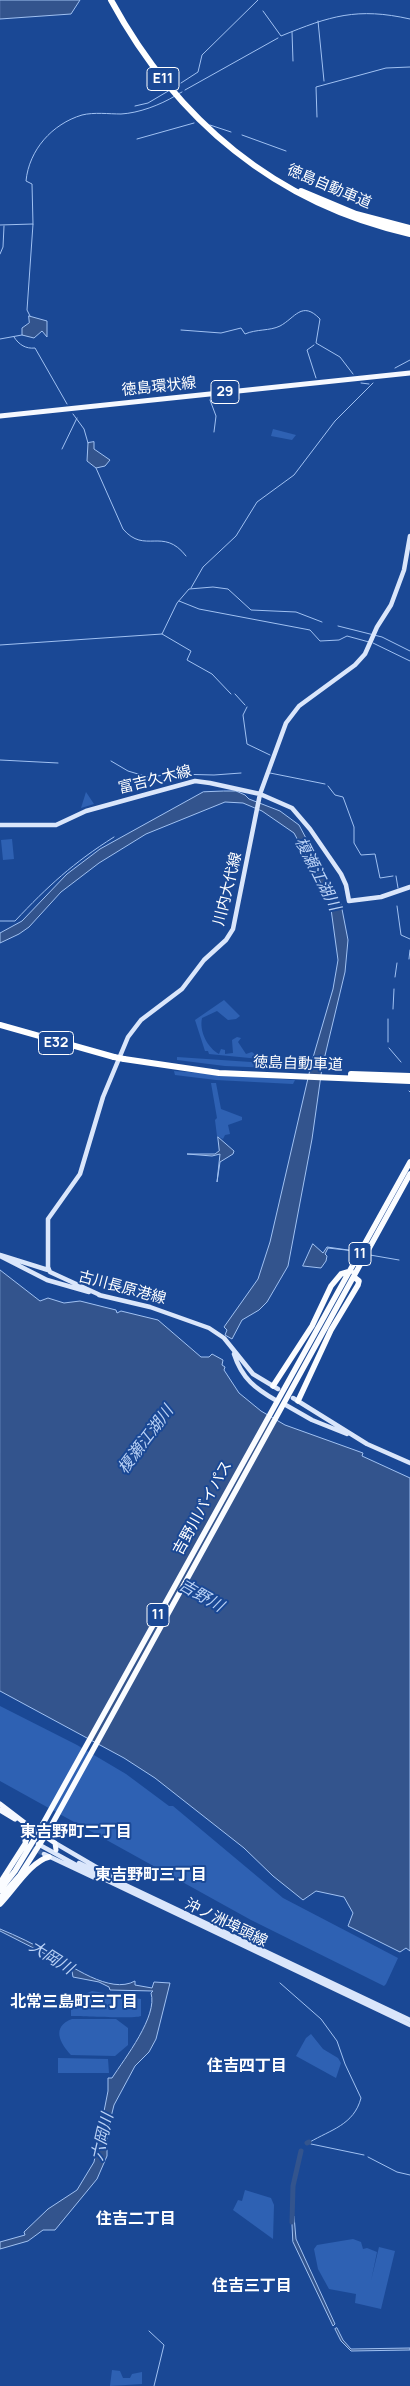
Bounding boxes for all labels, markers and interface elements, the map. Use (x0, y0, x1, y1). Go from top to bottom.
road number: E11 (147, 68, 179, 90)
street label: 徳島自動車道 (284, 161, 374, 213)
street label: 徳島環状線 (121, 374, 197, 400)
road number: 29 (211, 381, 239, 404)
street label: 富吉久木線 (116, 762, 194, 798)
water label: 榎瀬江湖川 (290, 834, 344, 914)
street label: 川内大代線 (210, 850, 246, 928)
road number: E32 (38, 1032, 74, 1054)
street label: 徳島自動車道 (253, 1053, 343, 1075)
road number: 11 (349, 1242, 371, 1266)
street label: 古川長原港線 (76, 1268, 168, 1308)
water label: 榎瀬江湖川 (114, 1402, 178, 1478)
street label: 吉野川バイパス (170, 1458, 236, 1558)
water label: 吉野川 (175, 1576, 227, 1616)
road number: 11 (147, 1604, 169, 1626)
district label: 東吉野町二丁目 (20, 1823, 132, 1843)
district label: 東吉野町三丁目 (95, 1866, 207, 1886)
street label: 沖ノ洲埠頭線 (182, 1895, 270, 1951)
water label: 大岡川 (26, 1937, 76, 1979)
district label: 北常三島町三丁目 (10, 1993, 138, 2013)
district label: 住吉四丁目 (207, 2057, 287, 2077)
water label: 六岡川 (88, 2111, 118, 2163)
district label: 住吉二丁目 (96, 2210, 176, 2230)
district label: 住吉三丁目 (212, 2277, 292, 2297)

